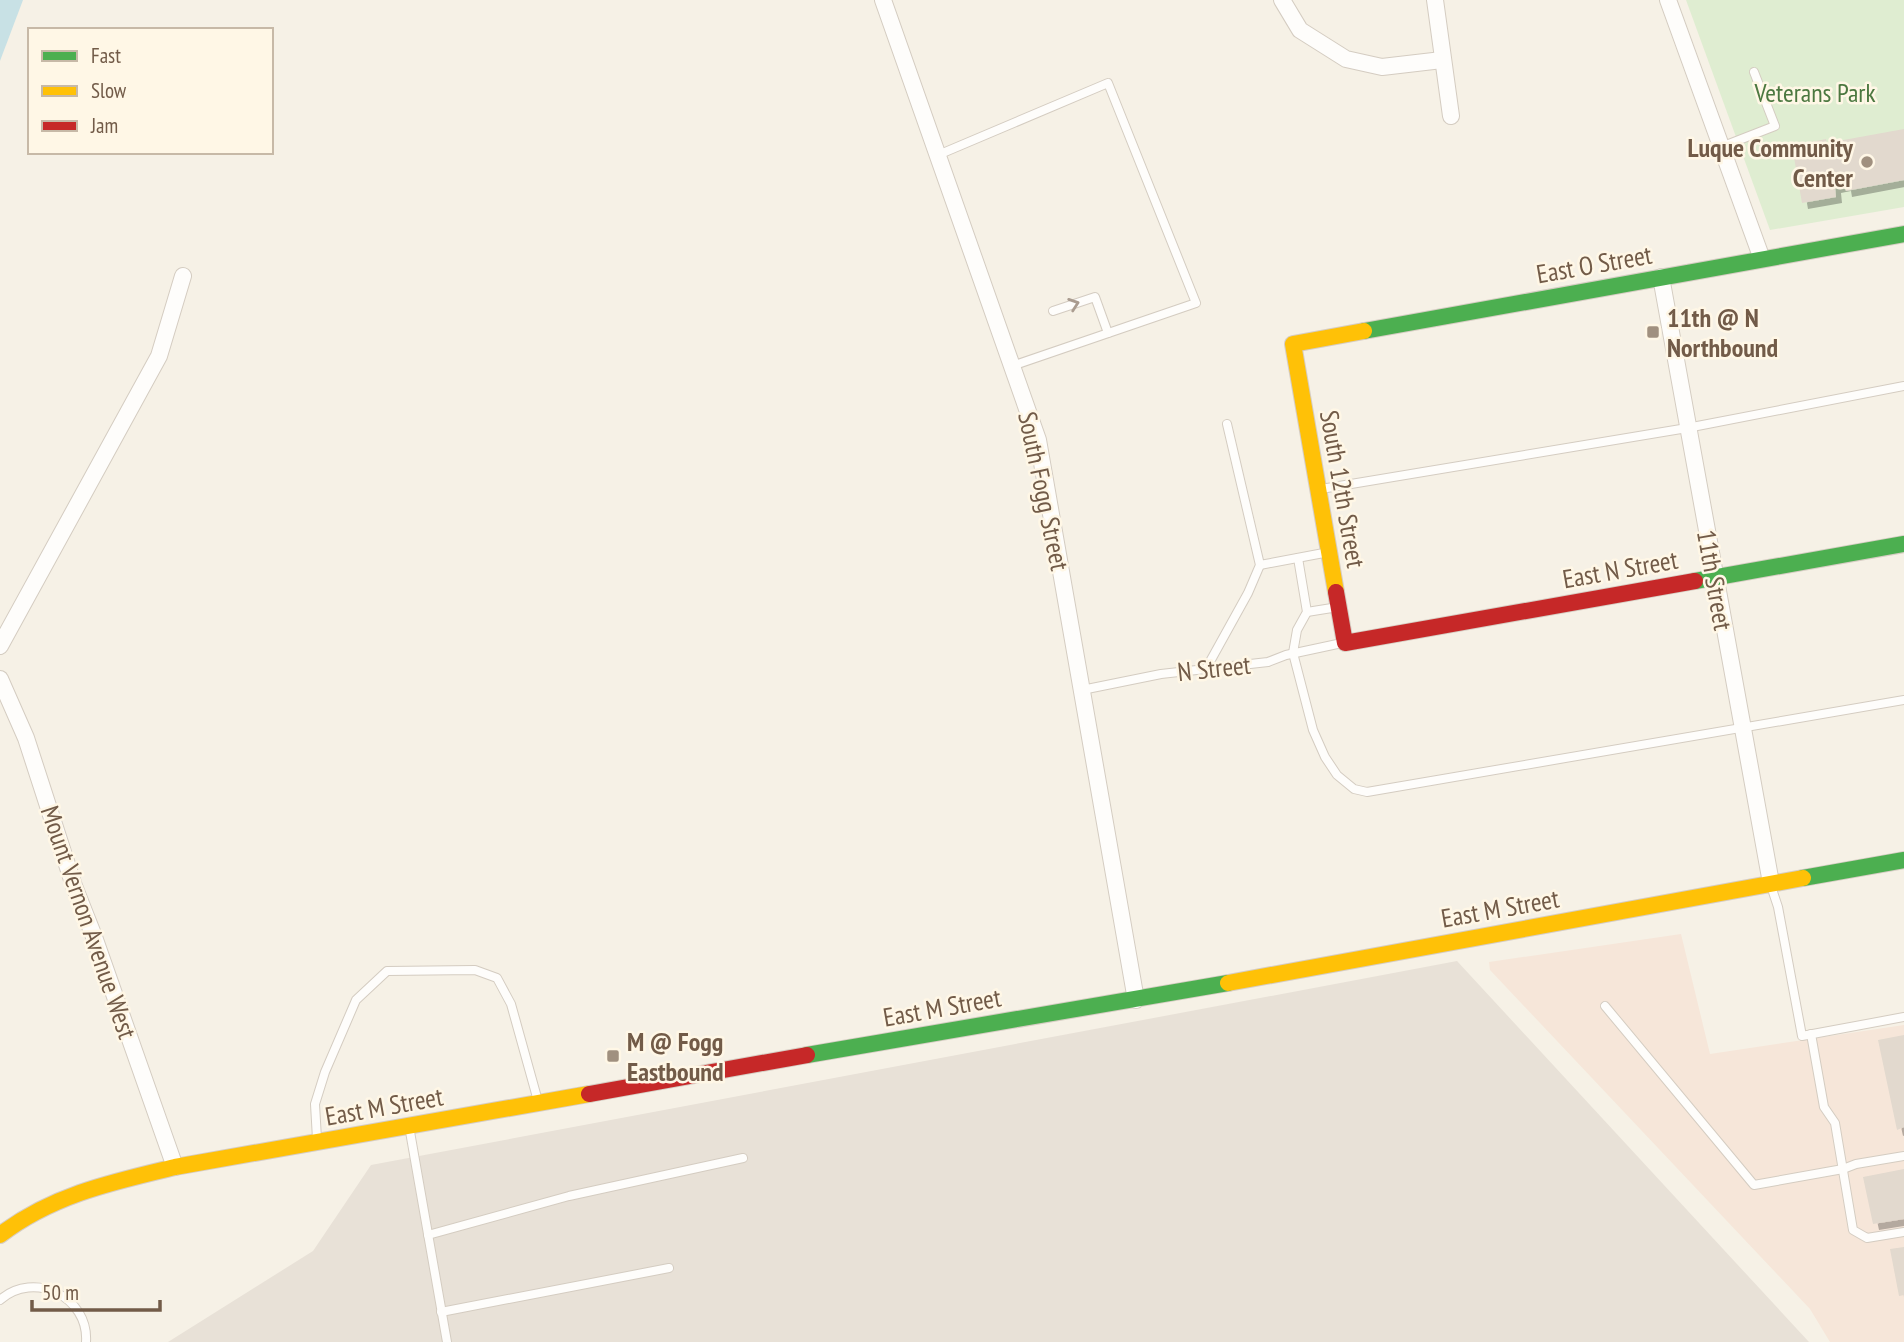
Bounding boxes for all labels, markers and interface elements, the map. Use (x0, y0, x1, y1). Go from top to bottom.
legend (28, 28, 273, 154)
text: Fast (91, 42, 121, 69)
park label: Veterans Park (1753, 76, 1876, 109)
text: Slow (91, 77, 127, 104)
text: Jam (90, 112, 118, 139)
place label: Luque Community Center (1687, 131, 1854, 194)
marker: Luque Community Center (1859, 154, 1875, 170)
street label: East O Street (1534, 238, 1654, 290)
one-way arrow (1067, 298, 1080, 312)
place label: 11th @ N Northbound (1667, 301, 1778, 364)
marker: 11th @ N Northbound (1645, 324, 1661, 340)
street label: South 12th Street (1313, 408, 1373, 570)
street label: South Fogg Street (1011, 409, 1077, 573)
street label: 11th Street (1690, 527, 1740, 633)
street label: East N Street (1560, 543, 1680, 595)
street label: N Street (1176, 648, 1252, 688)
street label: Mount Vernon Avenue West (34, 801, 144, 1043)
street label: East M Street (1439, 881, 1561, 935)
street label: East M Street (881, 980, 1003, 1034)
place label: M @ Fogg Eastbound (627, 1025, 724, 1088)
marker: M @ Fogg Eastbound (605, 1048, 621, 1064)
street label: East M Street (323, 1079, 445, 1133)
scale bar (32, 1268, 159, 1312)
text: 50 m (42, 1279, 79, 1306)

